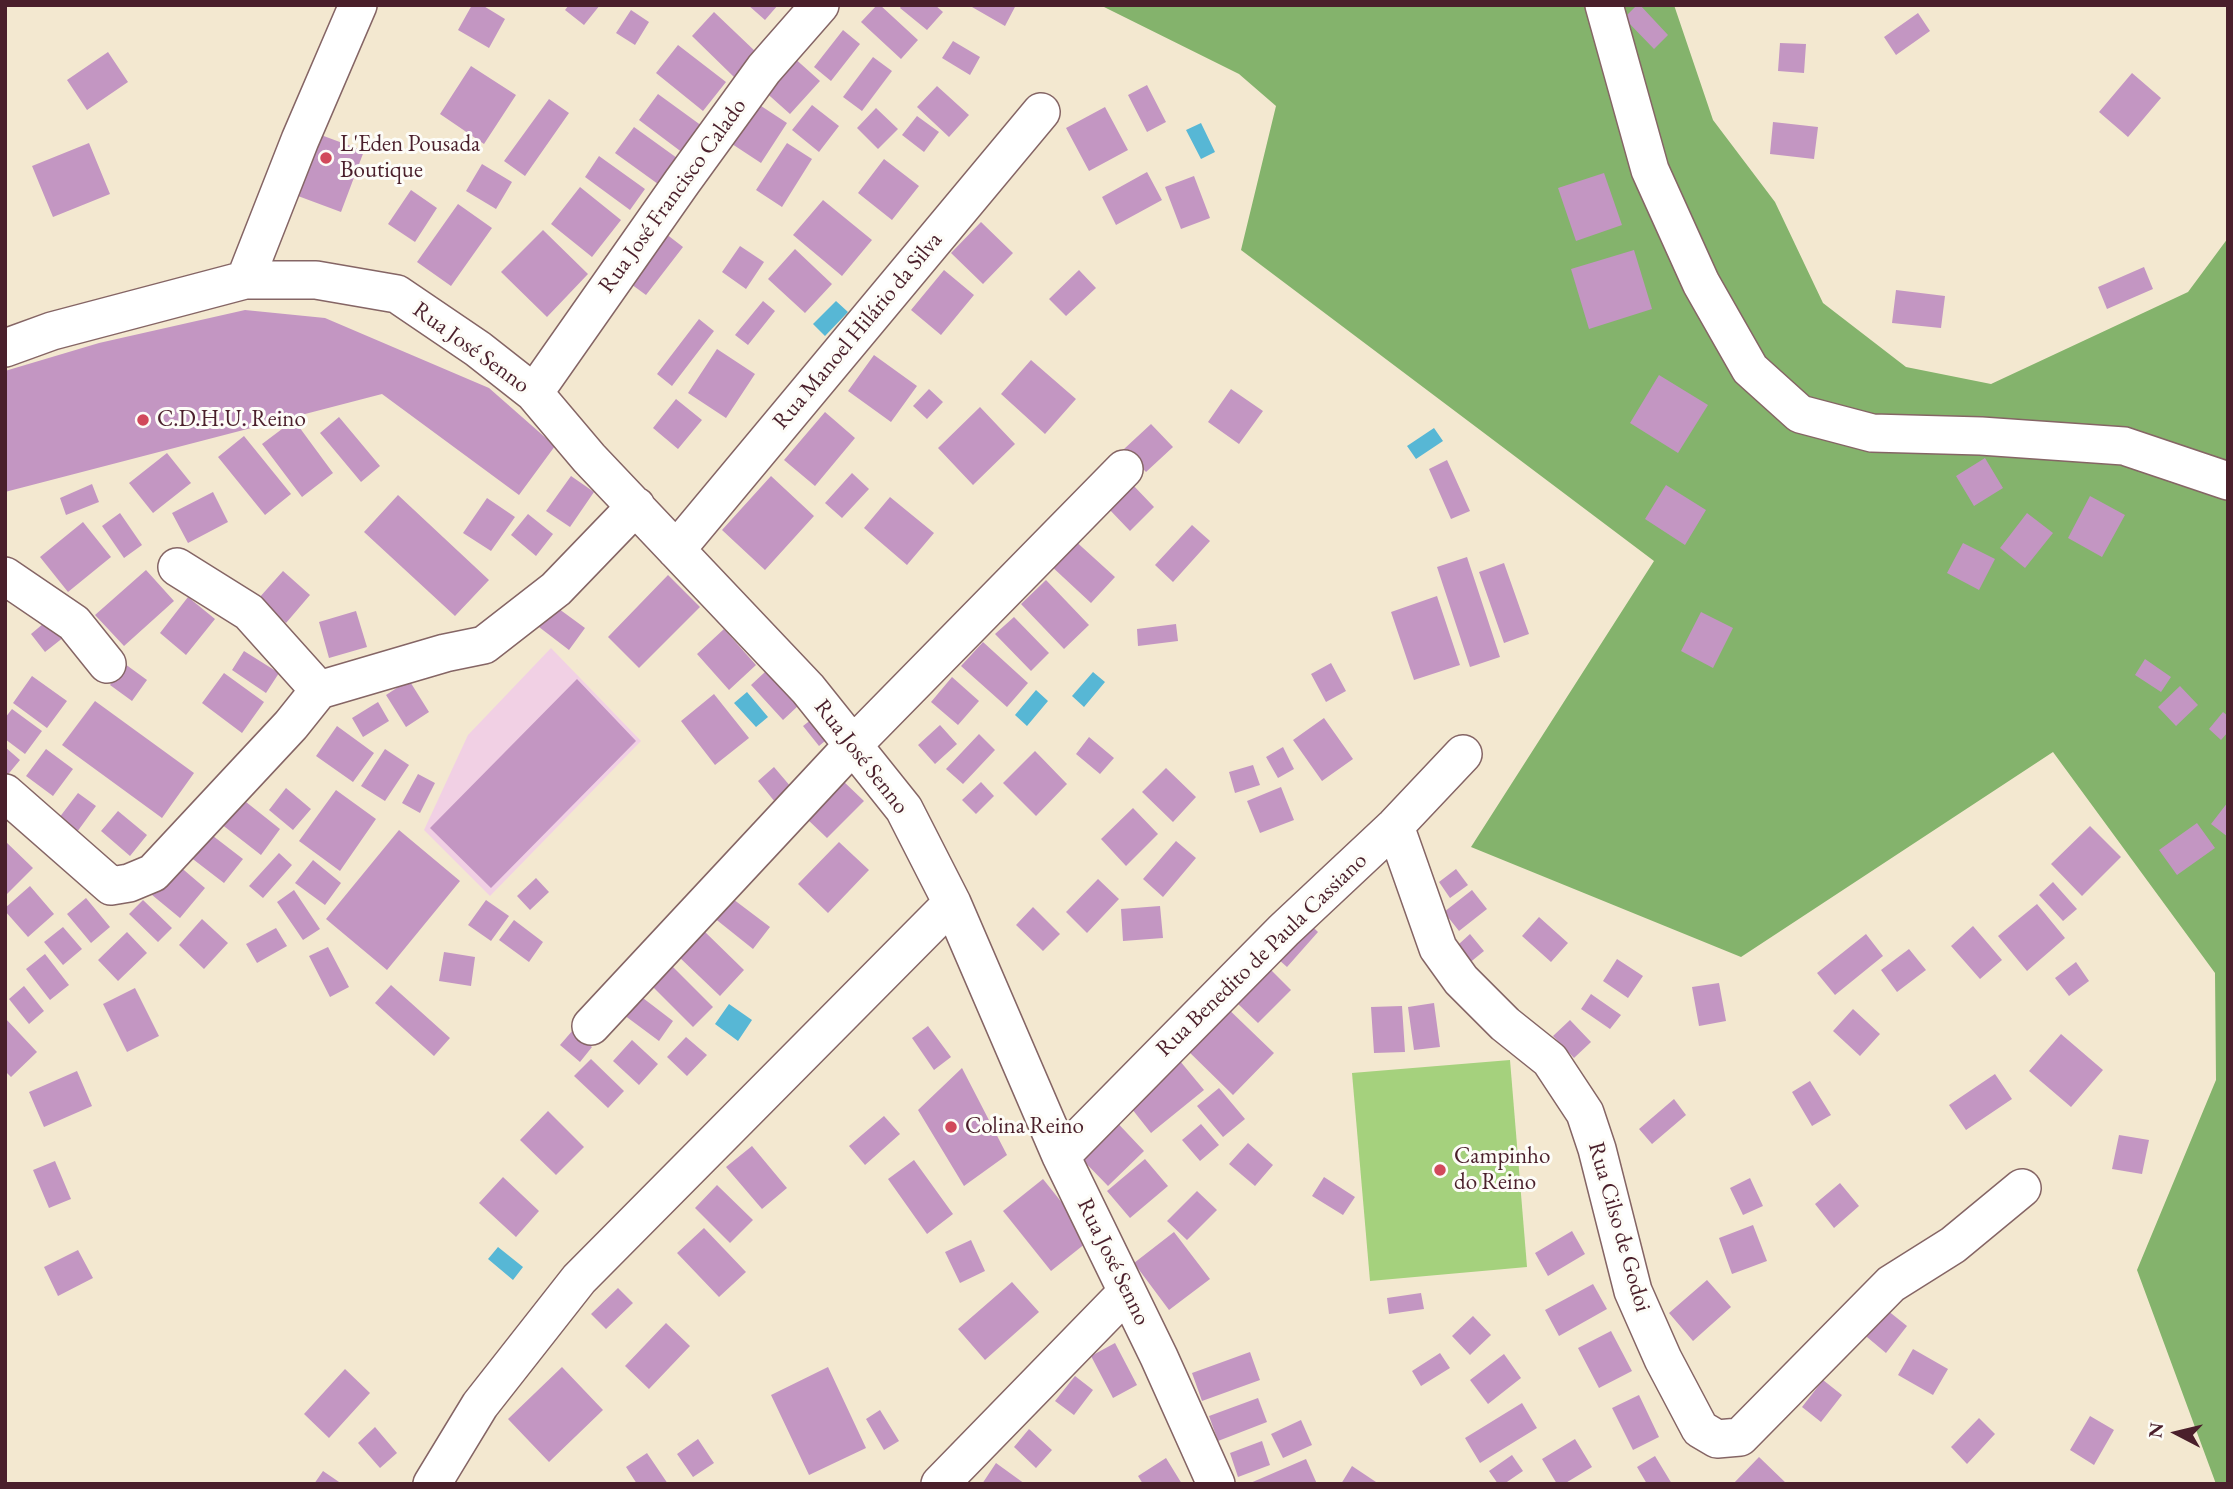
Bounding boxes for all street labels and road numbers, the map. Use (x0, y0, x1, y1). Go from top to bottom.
street label: Rua José Francisco Calado (593, 93, 753, 299)
street label: Rua Manoel Hilário da Silva (767, 227, 949, 435)
street label: Rua José Senno (407, 296, 535, 400)
street label: Rua José Senno (808, 694, 914, 820)
street label: Rua Benedito de Paula Cassiano (1151, 847, 1373, 1063)
street label: Rua Cilso de Godoi (1582, 1139, 1656, 1315)
street label: Rua José Senno (1070, 1194, 1156, 1330)

